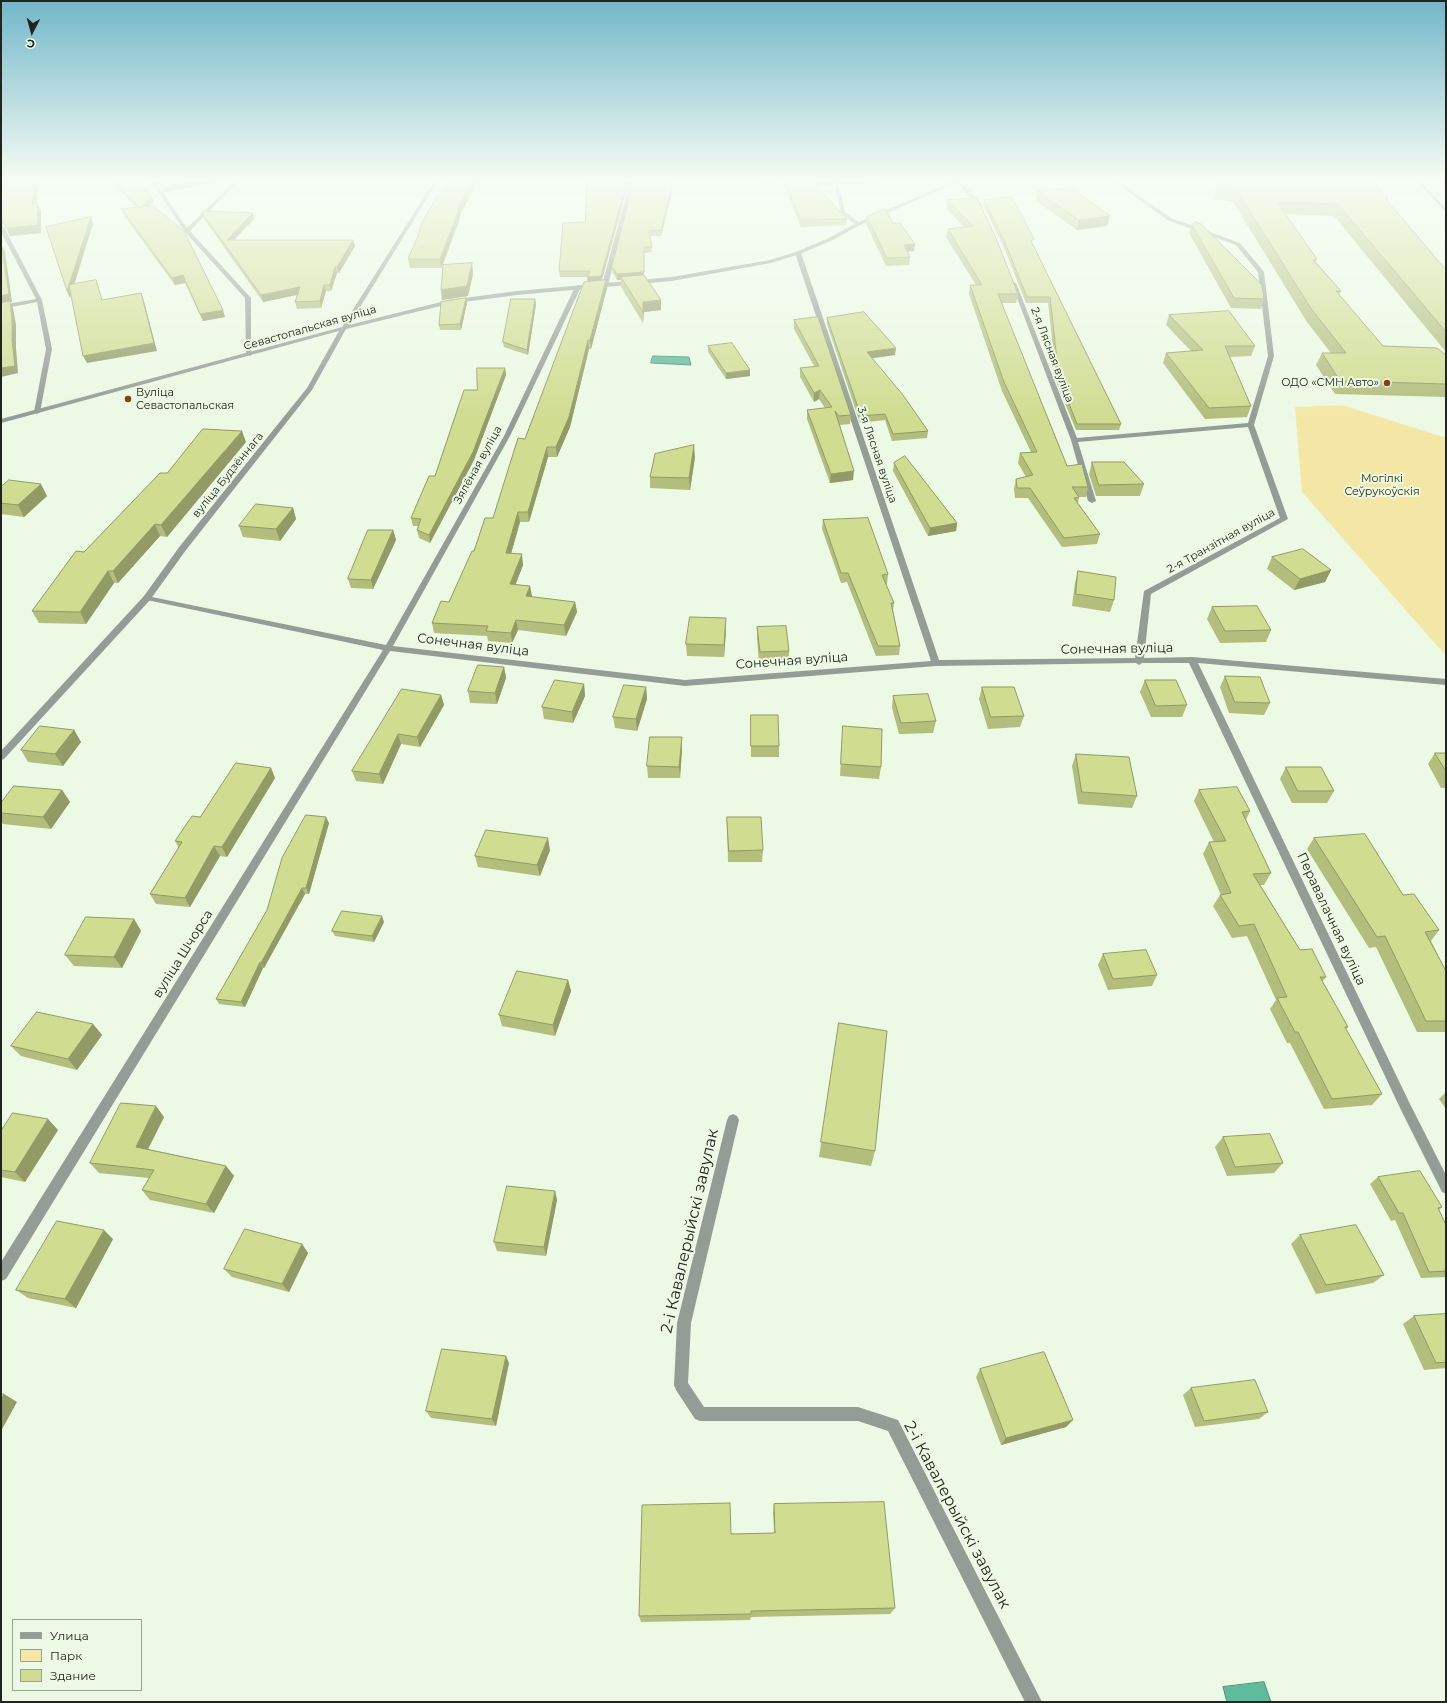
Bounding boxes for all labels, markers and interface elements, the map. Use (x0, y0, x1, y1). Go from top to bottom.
north arrow (12, 12, 52, 52)
text: С (26, 37, 35, 51)
street label: Севастопальская вуліца (242, 303, 378, 353)
street label: 2-я Лясная вуліца (1028, 305, 1076, 405)
place label: ОДО «СМН Авто» (1281, 376, 1379, 390)
marker: ОДО «СМН Авто» (1382, 378, 1392, 388)
place label: Вуліца Севастопальская (136, 386, 234, 412)
marker: Вуліца Севастопальская (123, 394, 133, 404)
street label: 3-я Лясная вуліца (854, 405, 900, 505)
street label: Зялёная вуліца (451, 424, 505, 506)
street label: вуліца Будзённага (190, 430, 266, 520)
park label: Могілкі Сеўрукоўскія (1344, 472, 1420, 498)
street label: 2-я Транзітная вуліца (1165, 506, 1277, 576)
street label: Сонечная вуліца (416, 630, 530, 660)
street label: Сонечная вуліца (1061, 640, 1173, 658)
street label: Сонечная вуліца (735, 649, 849, 673)
street label: Перавалачная вуліца (1293, 850, 1369, 988)
street label: вуліца Шчорса (150, 907, 216, 1001)
street label: 2-і Кавалерыйскі завулак (657, 1127, 723, 1335)
street label: 2-і Кавалерыйскі завулак (899, 1418, 1015, 1612)
legend (12, 1619, 142, 1691)
text: Улица (50, 1628, 89, 1643)
text: Парк (50, 1648, 82, 1663)
text: Здание (50, 1668, 96, 1683)

